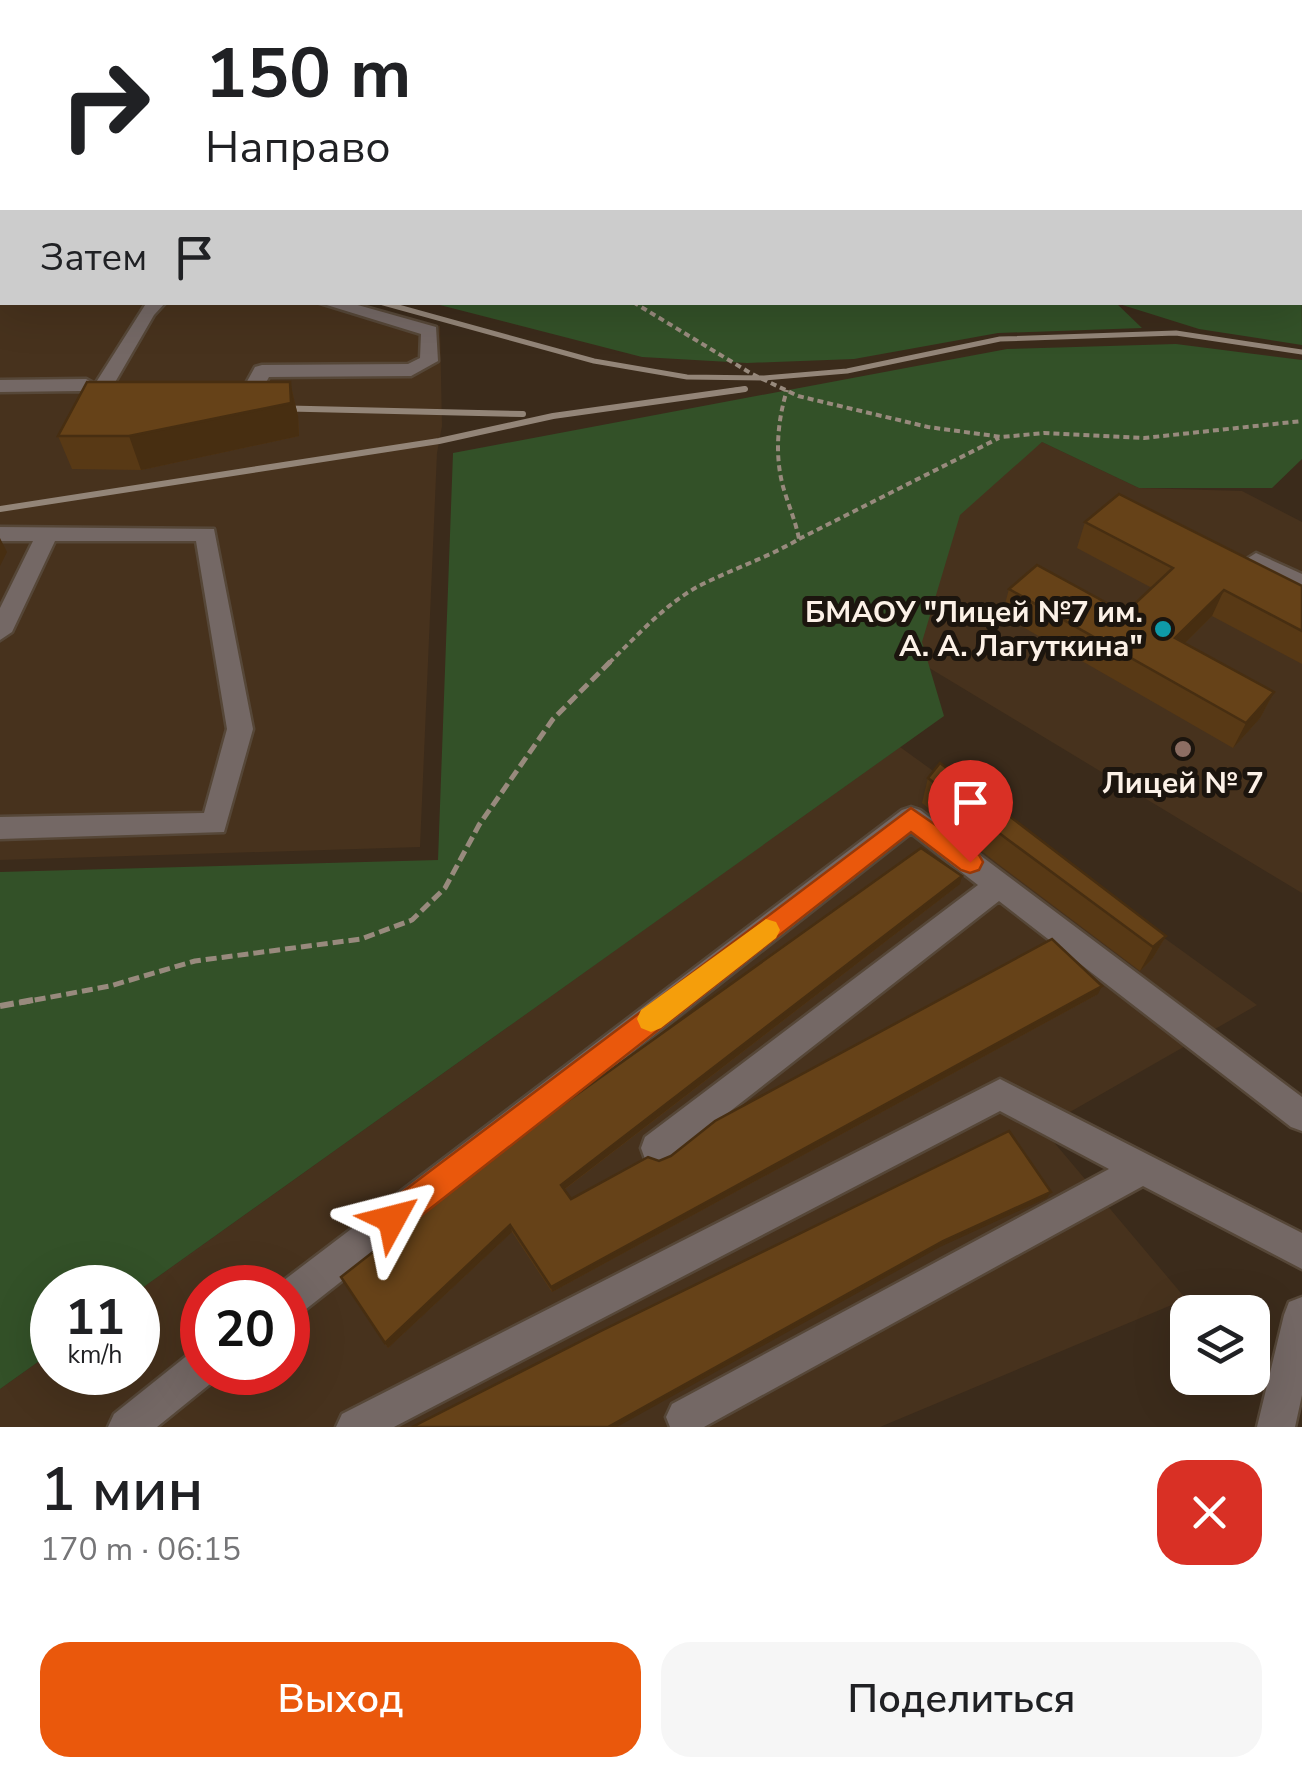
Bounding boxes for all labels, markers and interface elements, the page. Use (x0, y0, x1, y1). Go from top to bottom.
text: 150 m (205, 26, 411, 122)
icon: right (40, 40, 170, 170)
text: Направо (205, 117, 391, 178)
icon: arrive (167, 230, 222, 285)
text: Затем (40, 232, 147, 283)
place label: БМАОУ "Лицей №7 им. А. А. Лагуткина" (805, 592, 1143, 667)
marker: БМАОУ "Лицей №7 им. А. А. Лагуткина" (1152, 618, 1174, 640)
marker: Лицей № 7 (1172, 738, 1194, 760)
pin (928, 760, 1013, 863)
place label: Лицей № 7 (1102, 763, 1264, 804)
icon: arrive (943, 775, 998, 830)
position arrow (340, 1167, 444, 1271)
speed limit sign: 20 (180, 1265, 310, 1395)
text: 11 (65, 1283, 125, 1352)
map controls (1170, 1295, 1270, 1395)
button: layers (1170, 1295, 1270, 1395)
text: km/h (67, 1338, 123, 1372)
text: 1 мин (40, 1449, 203, 1531)
button: close (1157, 1460, 1262, 1565)
text: 170 m · 06:15 (40, 1528, 241, 1571)
button: Выход (40, 1642, 641, 1757)
button: Поделиться (661, 1642, 1262, 1757)

